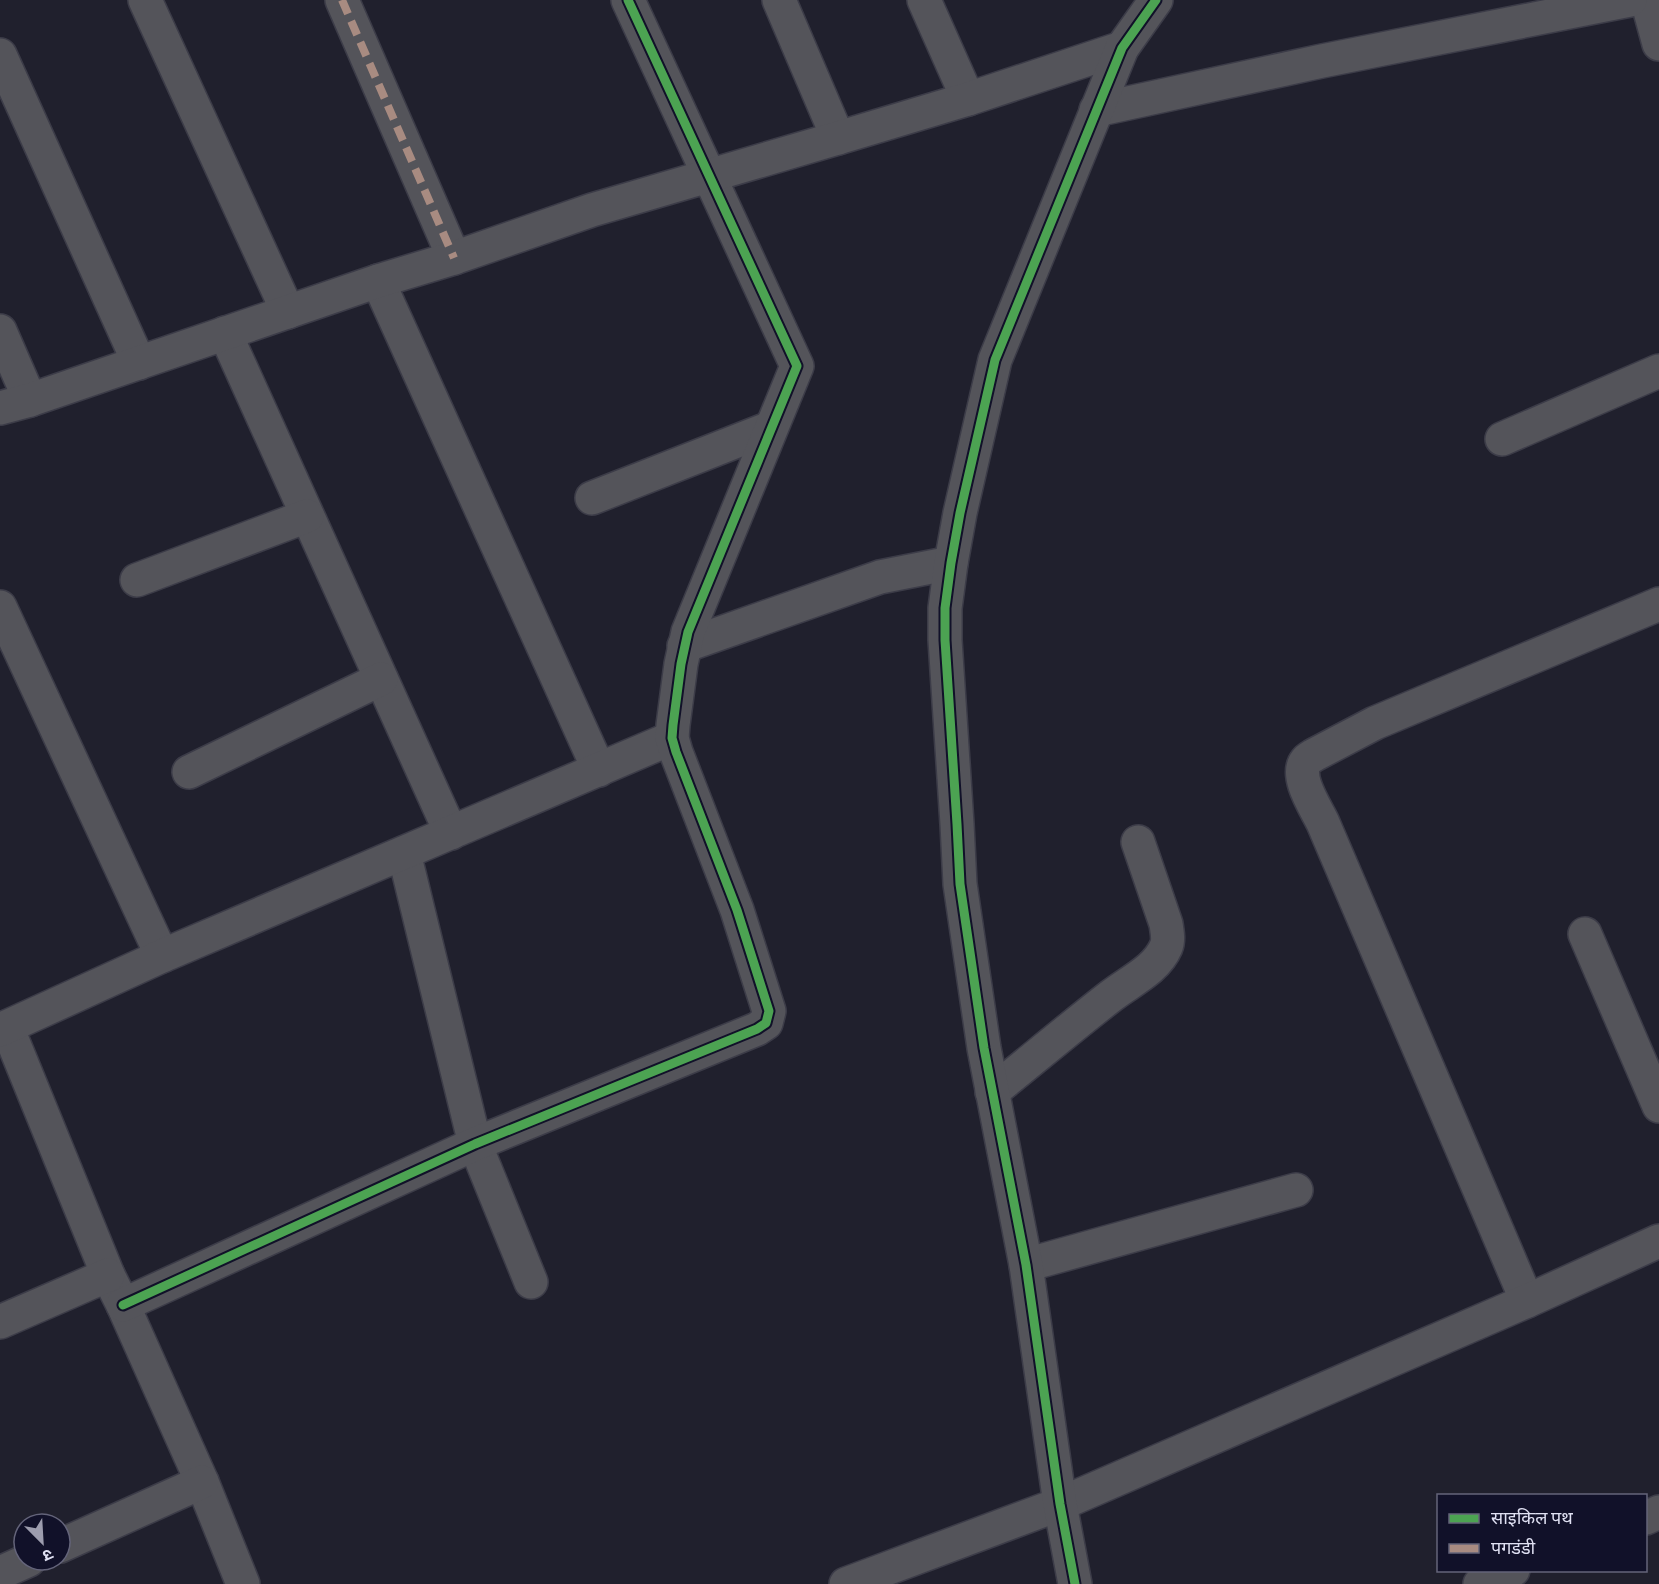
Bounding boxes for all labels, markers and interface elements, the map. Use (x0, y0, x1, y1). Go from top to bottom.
legend (1437, 1494, 1647, 1572)
text: साइकिल पथ (1491, 1503, 1573, 1530)
north arrow (12, 1512, 72, 1572)
text: पगडंडी (1491, 1533, 1536, 1560)
text: उ (39, 1544, 58, 1570)

